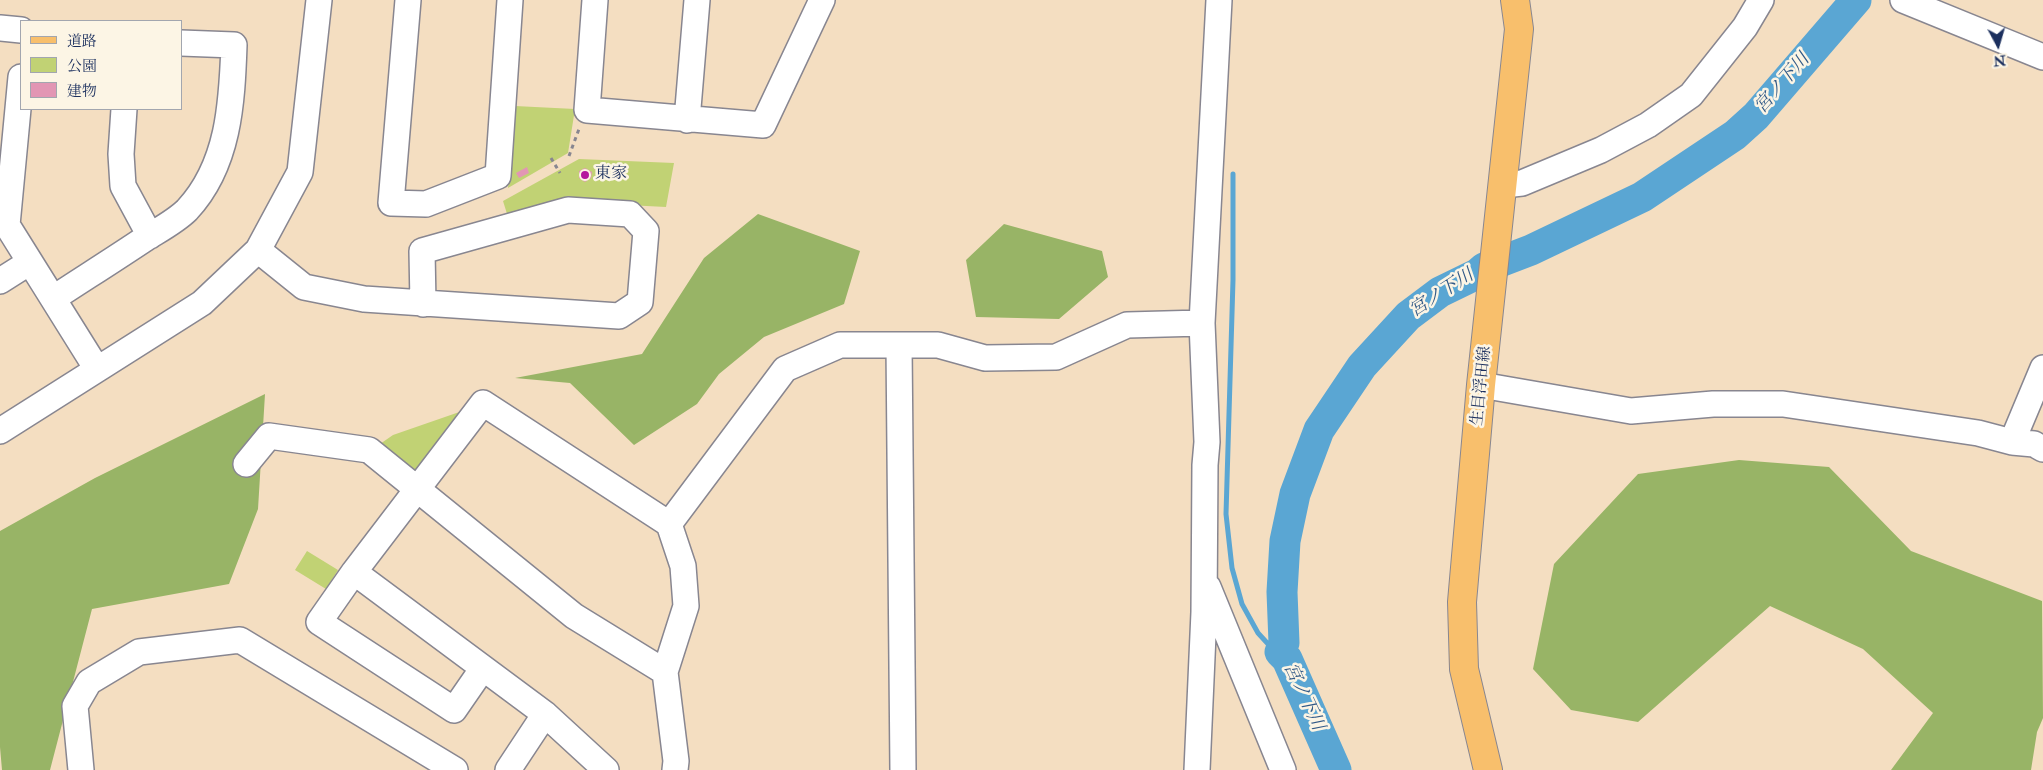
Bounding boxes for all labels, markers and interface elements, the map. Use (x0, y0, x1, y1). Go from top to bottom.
legend (20, 20, 182, 110)
north arrow (1973, 20, 2023, 70)
text: 道路 (67, 32, 97, 51)
water label: 宮ノ下川 (1751, 50, 1815, 118)
text: N (1993, 51, 2007, 70)
text: 公園 (67, 57, 97, 76)
text: 建物 (67, 82, 97, 101)
place label: 東家 (595, 165, 627, 185)
marker: 東家 (579, 169, 591, 181)
water label: 宮ノ下川 (1406, 265, 1478, 323)
street label: 生目浮田線 (1468, 345, 1496, 427)
water label: 宮ノ下川 (1278, 660, 1328, 734)

